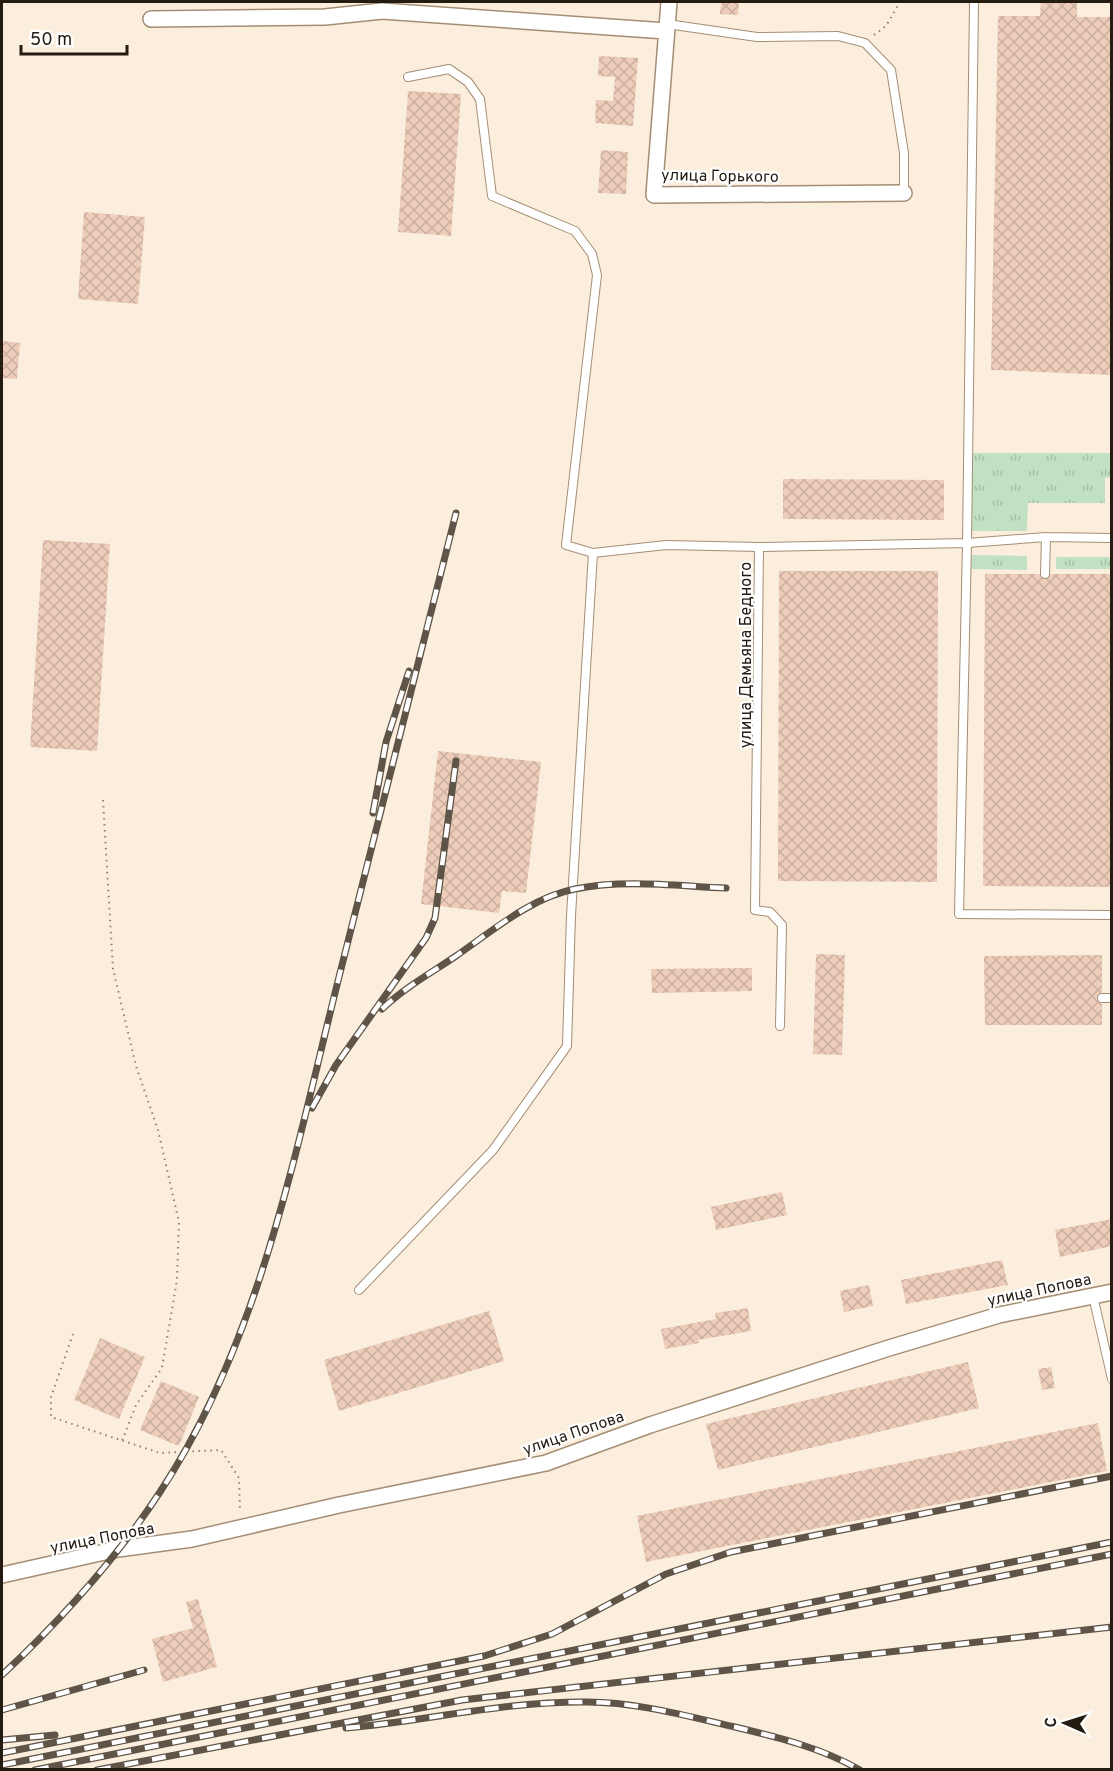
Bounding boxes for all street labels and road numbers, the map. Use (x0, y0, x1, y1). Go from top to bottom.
street label: улица Горького (661, 166, 779, 188)
street label: улица Демьяна Бедного (737, 562, 757, 748)
street label: улица Попова (986, 1270, 1093, 1312)
street label: улица Попова (520, 1407, 627, 1461)
street label: улица Попова (49, 1519, 156, 1559)

